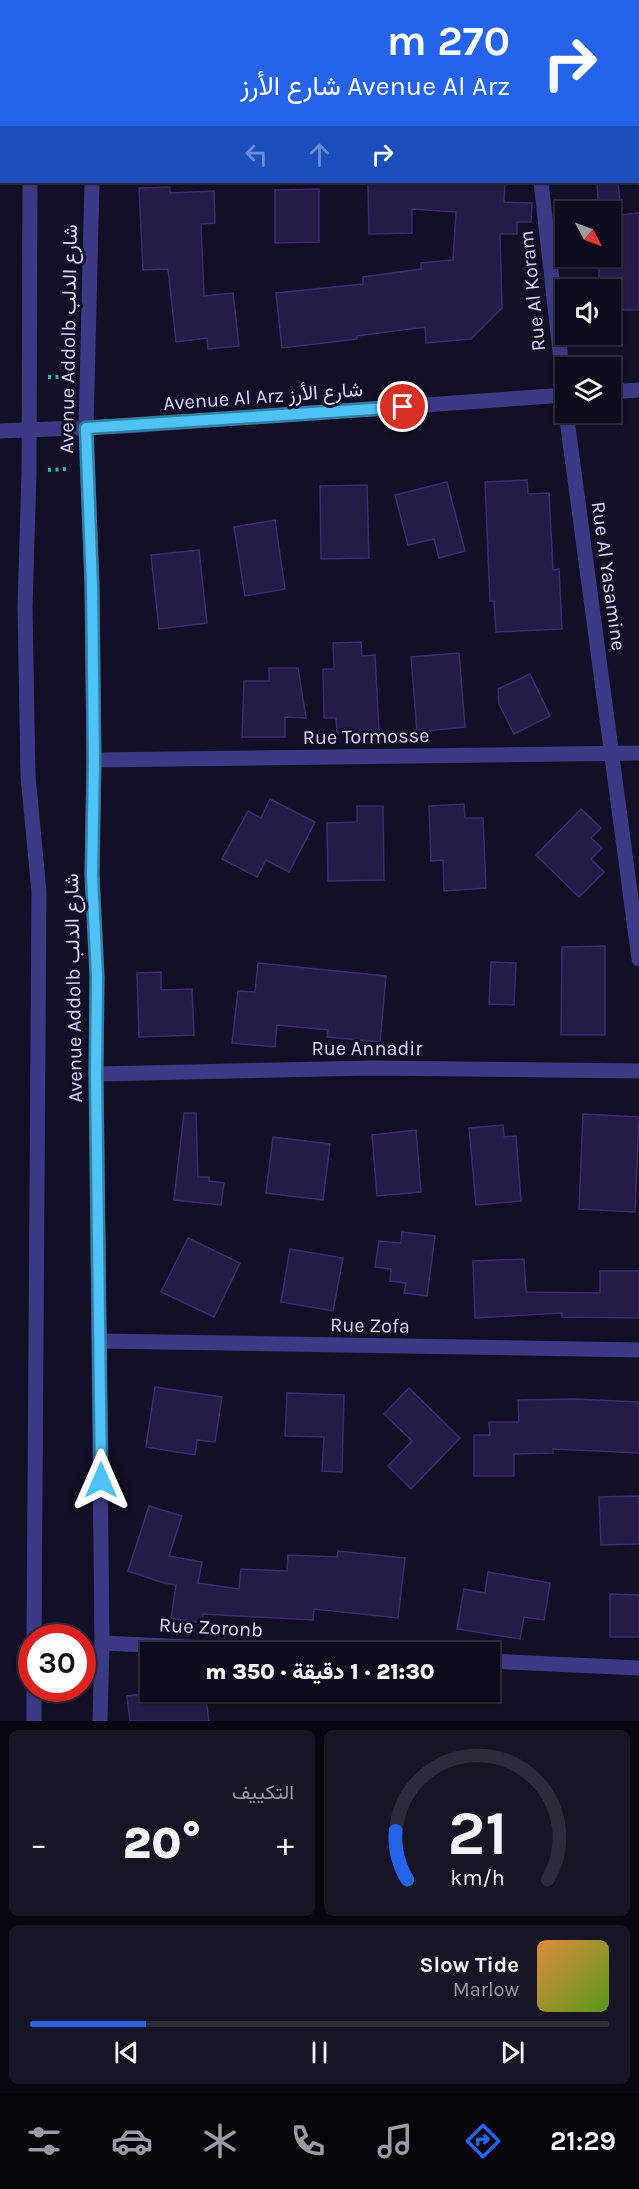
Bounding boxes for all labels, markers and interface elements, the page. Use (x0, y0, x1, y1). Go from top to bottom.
text: 270 m (387, 16, 510, 66)
icon: right (531, 24, 609, 102)
text: Avenue Al Arz شارع الأرز (240, 70, 510, 102)
icon: left (240, 138, 273, 171)
icon: ahead (303, 138, 336, 171)
icon: right (366, 138, 399, 171)
north arrow (555, 201, 621, 267)
map controls (555, 201, 621, 423)
street label: Avenue Addolb شارع الدلب (55, 224, 84, 454)
street label: Rue Al Koram (515, 229, 550, 352)
button: sound (555, 279, 621, 345)
button: layers (555, 357, 621, 423)
street label: Avenue Al Arz شارع الأرز (163, 378, 364, 417)
pin (377, 381, 428, 432)
icon: arrive (386, 390, 419, 423)
street label: Rue Al Yasamine (587, 500, 630, 652)
street label: Rue Tormosse (302, 724, 430, 749)
street label: Avenue Addolb شارع الدلب (60, 873, 89, 1103)
street label: Rue Annadir (311, 1037, 423, 1060)
street label: Rue Zofa (330, 1313, 410, 1338)
position arrow (69, 1448, 133, 1512)
street label: Rue Zoronb (158, 1613, 264, 1642)
speed limit sign: 30 (18, 1624, 96, 1702)
text: 21:30 · 1 دقيقة · 350 m (205, 1659, 435, 1685)
text: التكييف (232, 1781, 294, 1804)
text: 21 (447, 1797, 507, 1870)
text: 20° (123, 1817, 201, 1869)
text: − (30, 1825, 47, 1863)
text: + (277, 1825, 294, 1863)
text: km/h (450, 1865, 504, 1890)
text: Slow Tide (420, 1952, 519, 1978)
text: Marlow (453, 1978, 519, 2001)
icon: previous (110, 2036, 143, 2069)
icon: pause (303, 2036, 336, 2069)
icon: next (496, 2036, 529, 2069)
icon: filters (23, 2120, 65, 2162)
icon: car (111, 2120, 153, 2162)
icon: climate (199, 2120, 241, 2162)
icon: phone (287, 2120, 329, 2162)
icon: music (374, 2120, 416, 2162)
icon: directions (462, 2120, 504, 2162)
text: 21:29 (550, 2125, 616, 2157)

